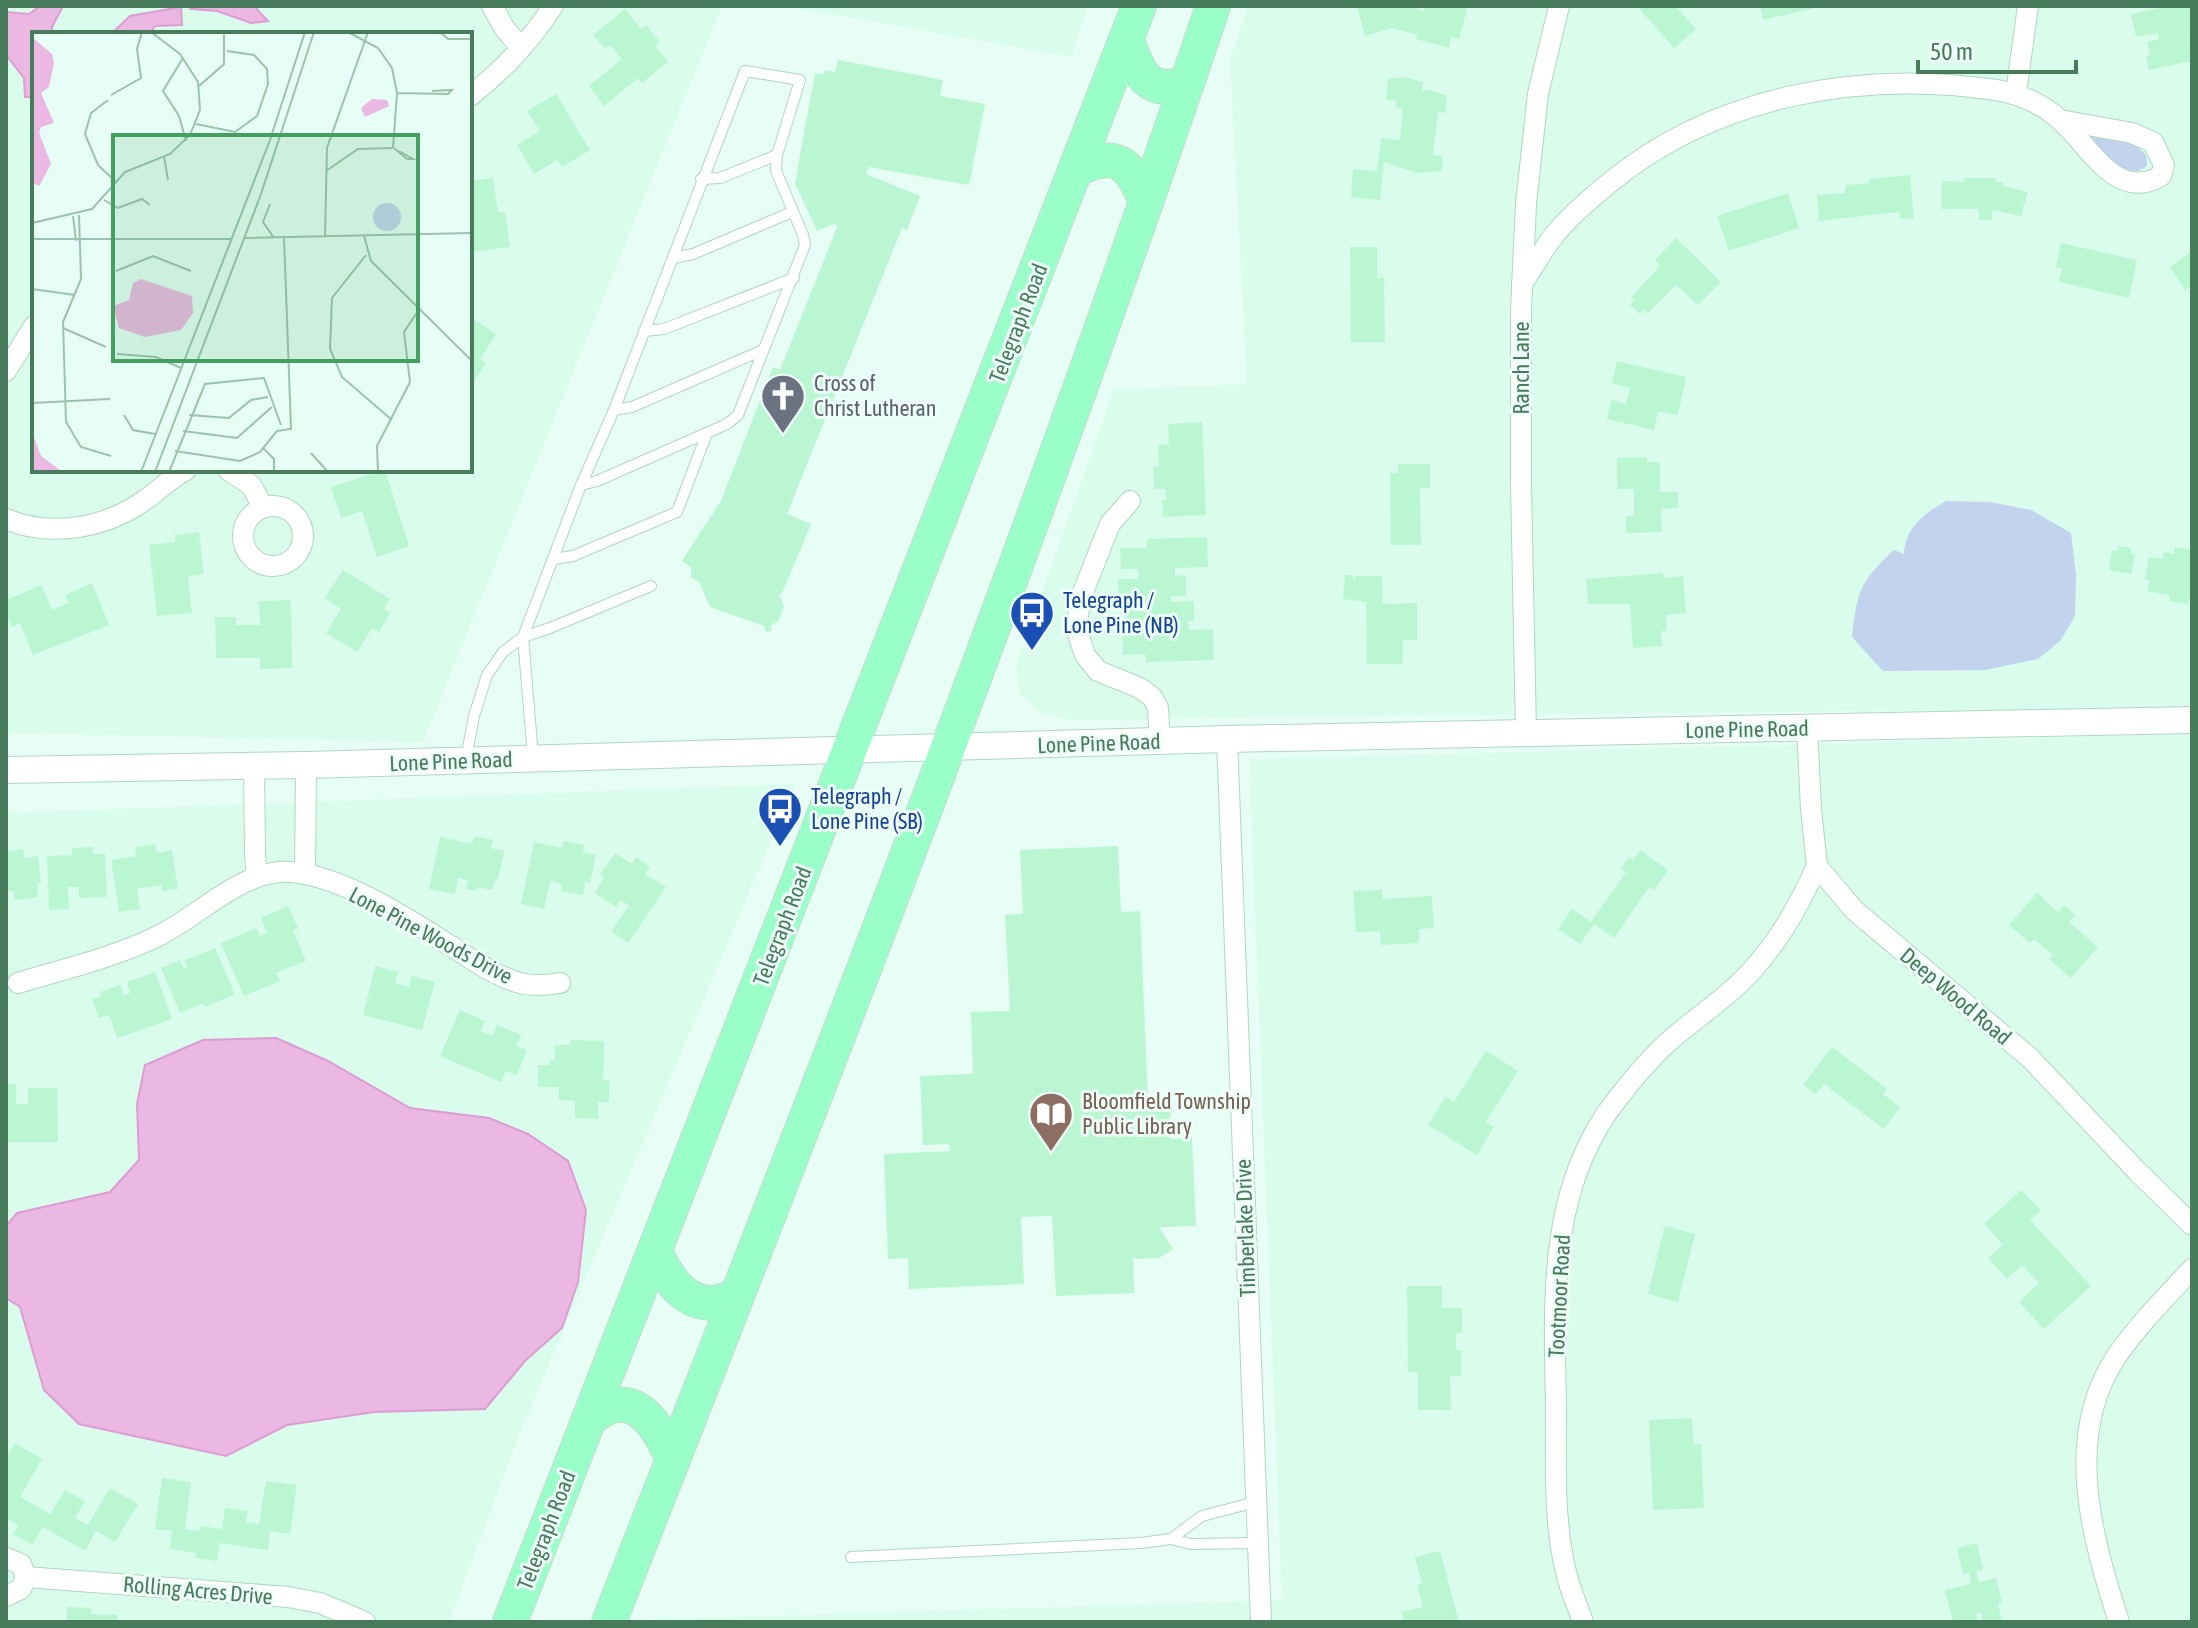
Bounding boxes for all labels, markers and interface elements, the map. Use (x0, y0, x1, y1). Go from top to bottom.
scale bar (1918, 24, 2076, 74)
inset map (32, 32, 472, 472)
text: 50 m (1930, 38, 1973, 65)
street label: Telegraph Road (983, 260, 1053, 386)
street label: Ranch Lane (1508, 321, 1534, 415)
place label: Cross of Christ Lutheran (814, 370, 936, 421)
church icon: Cross of Christ Lutheran (759, 372, 807, 435)
place label: Telegraph / Lone Pine (NB) (1063, 587, 1179, 638)
bus stop icon: Telegraph / Lone Pine (NB) (1008, 589, 1056, 652)
street label: Lone Pine Road (1685, 715, 1809, 743)
street label: Lone Pine Road (1037, 728, 1161, 758)
street label: Lone Pine Road (389, 746, 513, 776)
place label: Telegraph / Lone Pine (SB) (811, 783, 923, 834)
bus stop icon: Telegraph / Lone Pine (SB) (756, 785, 804, 848)
street label: Telegraph Road (747, 863, 817, 989)
street label: Lone Pine Woods Drive (345, 881, 517, 989)
street label: Deep Wood Road (1895, 942, 2017, 1050)
place label: Bloomfield Township Public Library (1082, 1088, 1251, 1139)
library icon: Bloomfield Township Public Library (1027, 1090, 1075, 1153)
street label: Timberlake Drive (1230, 1159, 1260, 1297)
street label: Tootmoor Road (1543, 1234, 1575, 1358)
street label: Telegraph Road (511, 1467, 581, 1593)
street label: Rolling Acres Drive (122, 1571, 274, 1609)

